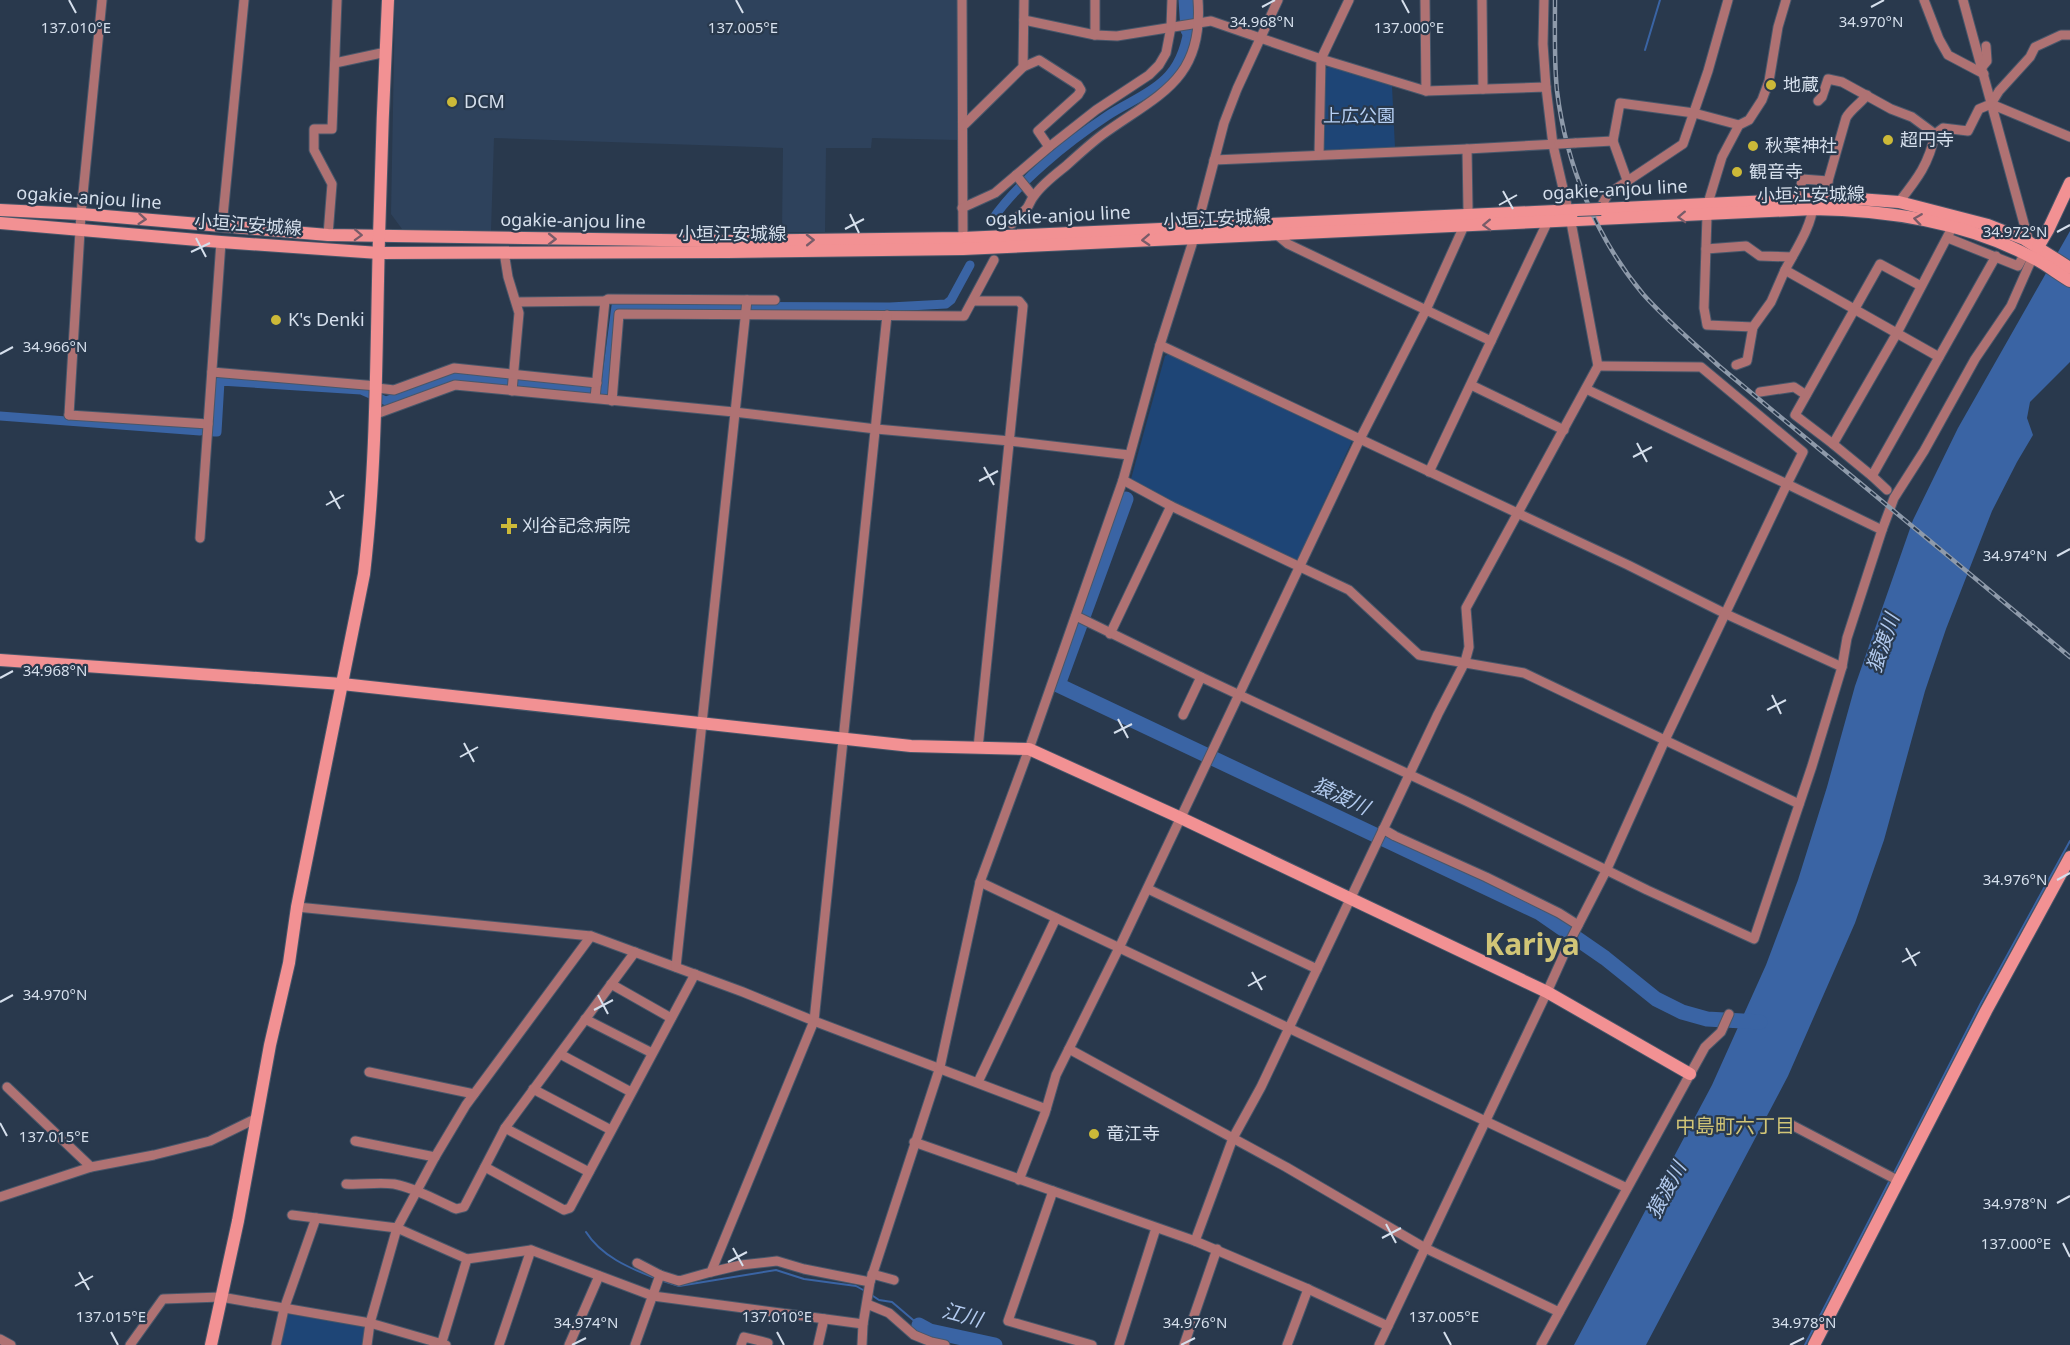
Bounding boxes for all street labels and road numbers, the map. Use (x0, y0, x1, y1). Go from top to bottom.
street label: ogakie-anjou line (1542, 173, 1688, 205)
street label: ogakie-anjou line (16, 180, 162, 214)
street label: 小垣江安城線 (1757, 181, 1865, 207)
street label: ogakie-anjou line (985, 199, 1131, 231)
street label: 小垣江安城線 (1162, 203, 1272, 233)
street label: ogakie-anjou line (500, 207, 646, 233)
street label: 小垣江安城線 (193, 208, 303, 240)
street label: 小垣江安城線 (678, 221, 786, 245)

